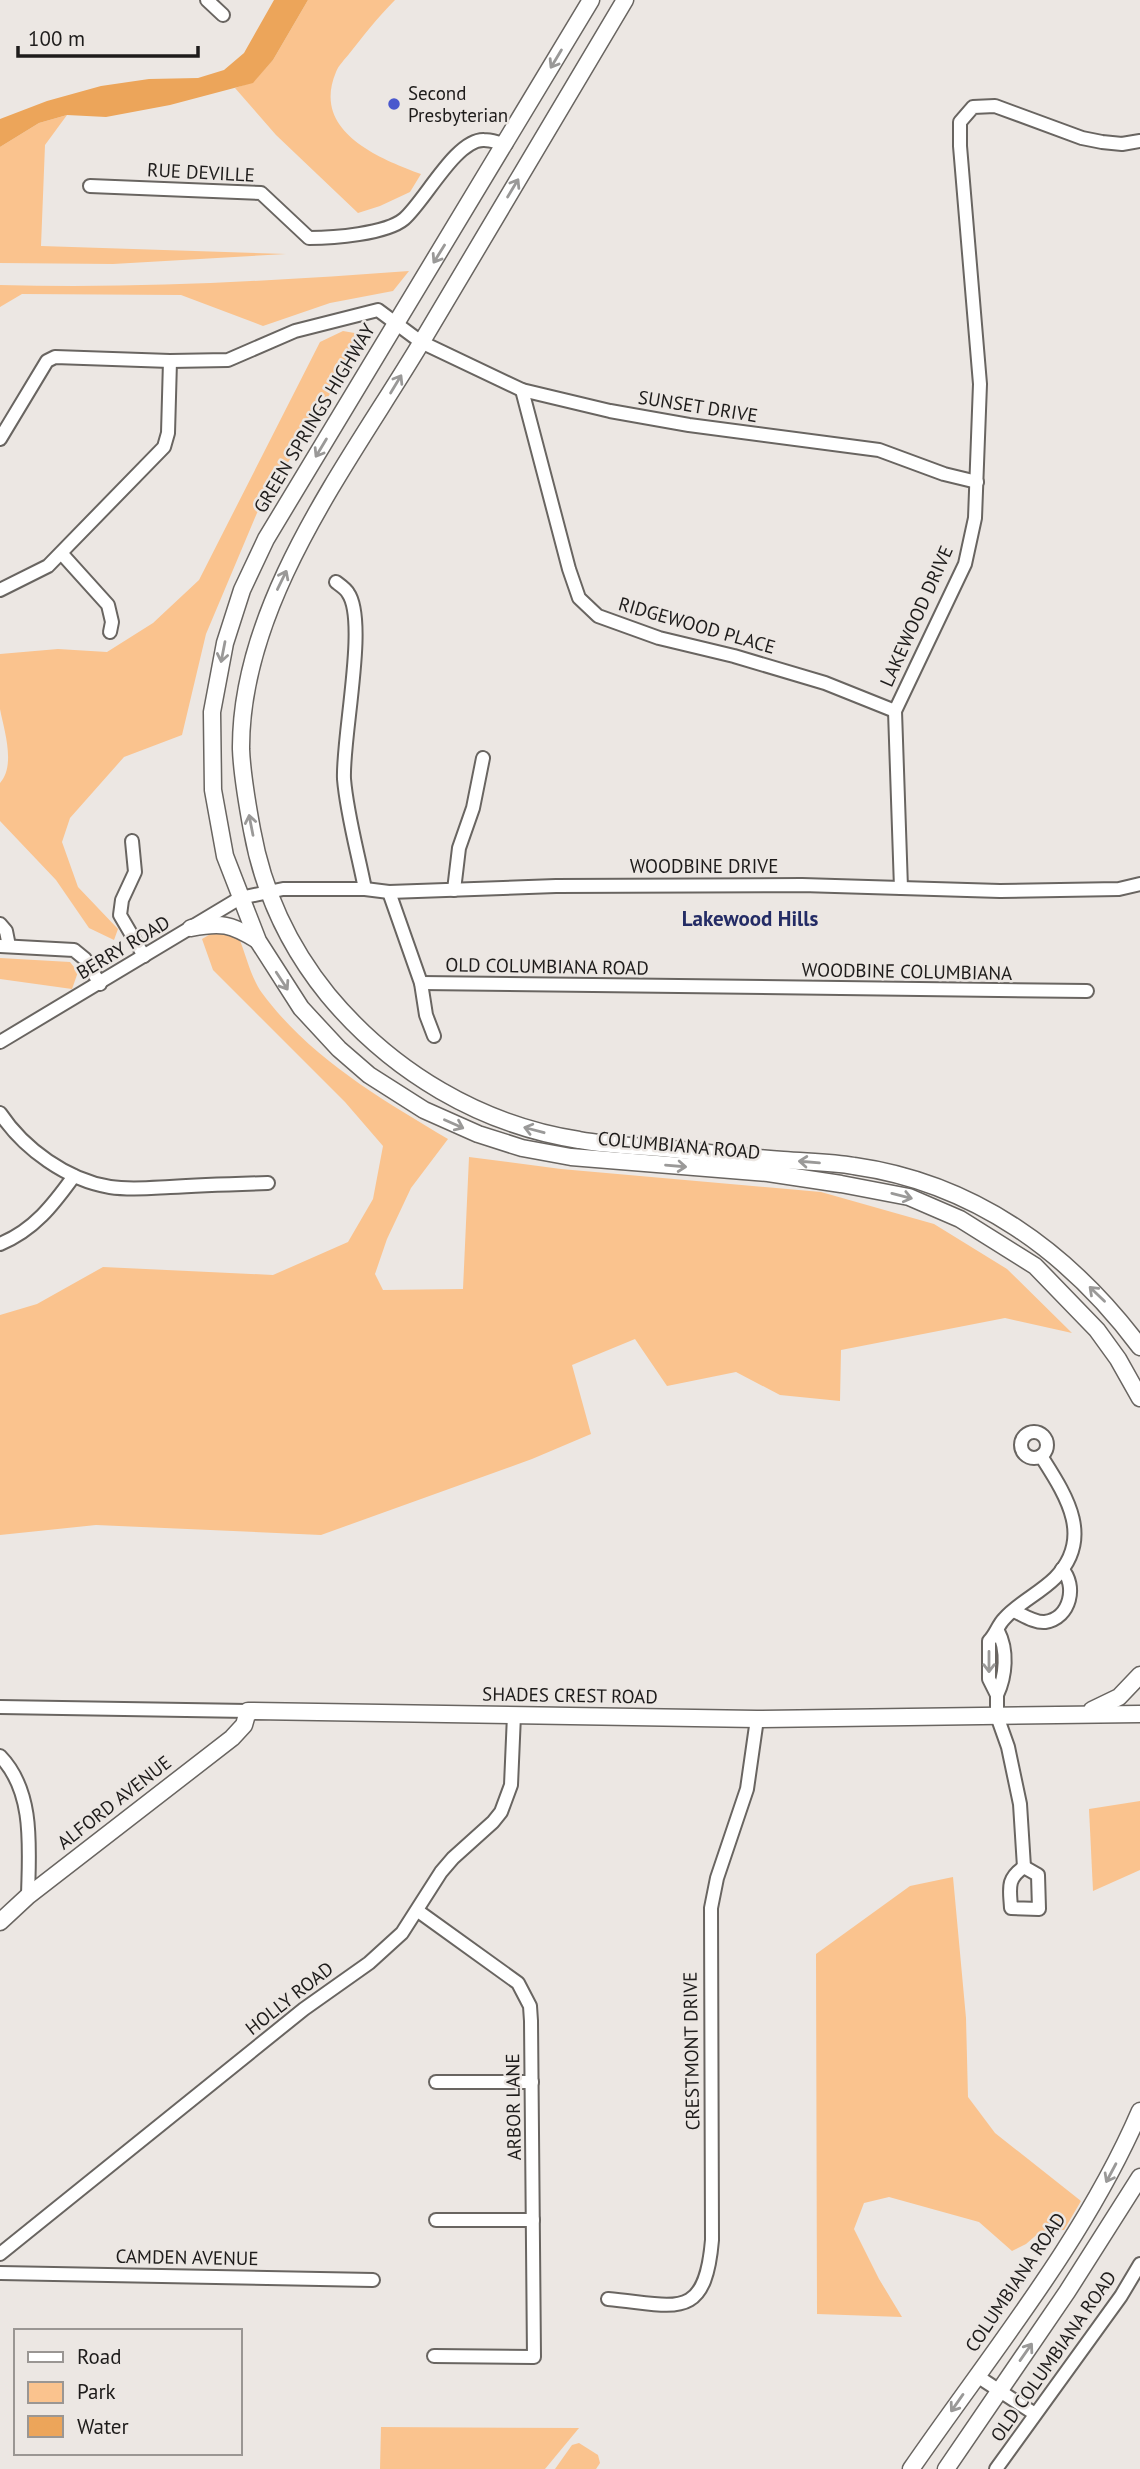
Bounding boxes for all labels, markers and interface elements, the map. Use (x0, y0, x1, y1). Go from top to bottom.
scale bar (18, 14, 198, 58)
text: 100 m (28, 25, 85, 52)
one-way arrow (549, 48, 563, 68)
place label: Second Presbyterian (408, 81, 508, 127)
marker: Second Presbyterian (386, 96, 402, 112)
street label: RUE DEVILLE (147, 157, 255, 187)
one-way arrow (506, 179, 520, 199)
one-way arrow (432, 243, 446, 263)
street label: GREEN SPRINGS HIGHWAY (248, 319, 380, 517)
one-way arrow (389, 374, 403, 394)
street label: SUNSET DRIVE (637, 385, 759, 427)
one-way arrow (314, 438, 328, 458)
street label: LAKEWOOD DRIVE (874, 542, 958, 690)
one-way arrow (276, 570, 290, 591)
street label: RIDGEWOOD PLACE (616, 591, 778, 659)
one-way arrow (216, 640, 229, 663)
one-way arrow (244, 814, 257, 837)
street label: WOODBINE DRIVE (630, 854, 778, 878)
district label: Lakewood Hills (682, 905, 818, 932)
street label: BERRY ROAD (72, 910, 174, 984)
street label: OLD COLUMBIANA ROAD (445, 952, 649, 980)
street label: WOODBINE COLUMBIANA (801, 957, 1013, 985)
one-way arrow (275, 971, 289, 990)
one-way arrow (443, 1118, 464, 1131)
one-way arrow (524, 1123, 546, 1136)
street label: COLUMBIANA ROAD (597, 1126, 761, 1164)
one-way arrow (798, 1155, 821, 1168)
one-way arrow (665, 1160, 687, 1173)
one-way arrow (890, 1190, 912, 1203)
one-way arrow (1089, 1286, 1106, 1303)
one-way arrow (982, 1650, 996, 1673)
street label: SHADES CREST ROAD (482, 1681, 658, 1709)
street label: ALFORD AVENUE (52, 1750, 176, 1854)
street label: HOLLY ROAD (240, 1956, 338, 2040)
street label: CRESTMONT DRIVE (678, 1971, 704, 2131)
street label: ARBOR LANE (500, 2053, 526, 2161)
one-way arrow (1104, 2162, 1118, 2183)
street label: COLUMBIANA ROAD (959, 2208, 1071, 2356)
street label: CAMDEN AVENUE (115, 2244, 259, 2270)
street label: OLD COLUMBIANA ROAD (985, 2266, 1121, 2446)
legend (14, 2329, 242, 2455)
text: Road (77, 2343, 121, 2370)
one-way arrow (1019, 2343, 1033, 2362)
text: Park (77, 2378, 116, 2405)
one-way arrow (950, 2393, 964, 2412)
text: Water (77, 2413, 129, 2440)

